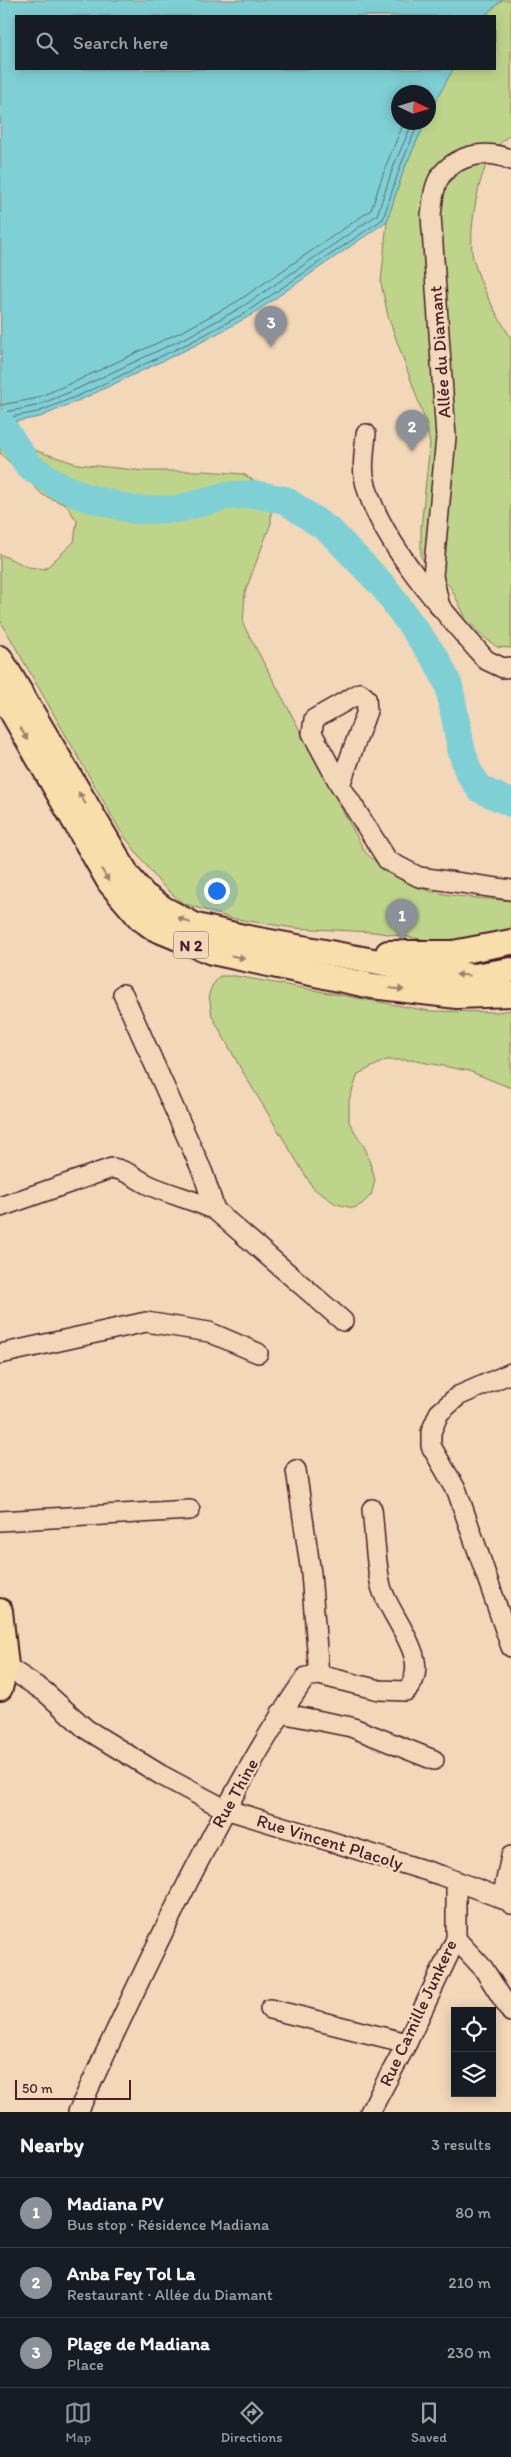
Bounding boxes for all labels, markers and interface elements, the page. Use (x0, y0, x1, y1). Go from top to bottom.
search box (15, 15, 496, 70)
icon: search (33, 29, 61, 57)
text: Search here (73, 31, 168, 54)
north arrow (391, 85, 436, 130)
street label: Allée du Diamant (424, 285, 456, 419)
pin: 3 (255, 306, 287, 347)
pin: 2 (396, 410, 428, 451)
one-way arrow (20, 726, 28, 741)
one-way arrow (78, 792, 87, 805)
one-way arrow (101, 868, 110, 881)
your location (204, 878, 230, 904)
pin: 1 (386, 899, 418, 940)
one-way arrow (177, 916, 191, 924)
road number: N 2 (174, 932, 208, 958)
one-way arrow (230, 953, 246, 961)
one-way arrow (454, 970, 470, 978)
one-way arrow (390, 985, 406, 993)
street label: Rue Thine (207, 1754, 263, 1832)
street label: Rue Vincent Placoly (254, 1809, 406, 1875)
street label: Rue Camille Junkere (374, 1936, 462, 2090)
map controls (451, 2007, 496, 2097)
button: locate (451, 2007, 496, 2052)
button: layers (451, 2052, 496, 2097)
scale bar (15, 2077, 131, 2100)
text: 50 m (22, 2080, 53, 2097)
text: Nearby (20, 2132, 84, 2157)
text: 3 results (431, 2135, 491, 2154)
text: Madiana PV (67, 2192, 163, 2215)
text: 1 (32, 2203, 40, 2222)
text: 80 m (455, 2203, 491, 2222)
text: Bus stop · Résidence Madiana (67, 2215, 269, 2234)
text: Anba Fey Tol La (67, 2262, 195, 2285)
text: 2 (32, 2273, 40, 2292)
text: 210 m (448, 2273, 491, 2292)
text: Restaurant · Allée du Diamant (67, 2285, 273, 2304)
text: Plage de Madiana (67, 2332, 210, 2355)
text: 3 (32, 2343, 40, 2362)
text: 230 m (447, 2343, 491, 2362)
text: Place (67, 2355, 104, 2374)
tab: Map (64, 2399, 92, 2446)
tab: Directions (221, 2399, 282, 2446)
tab: Saved (411, 2399, 447, 2446)

